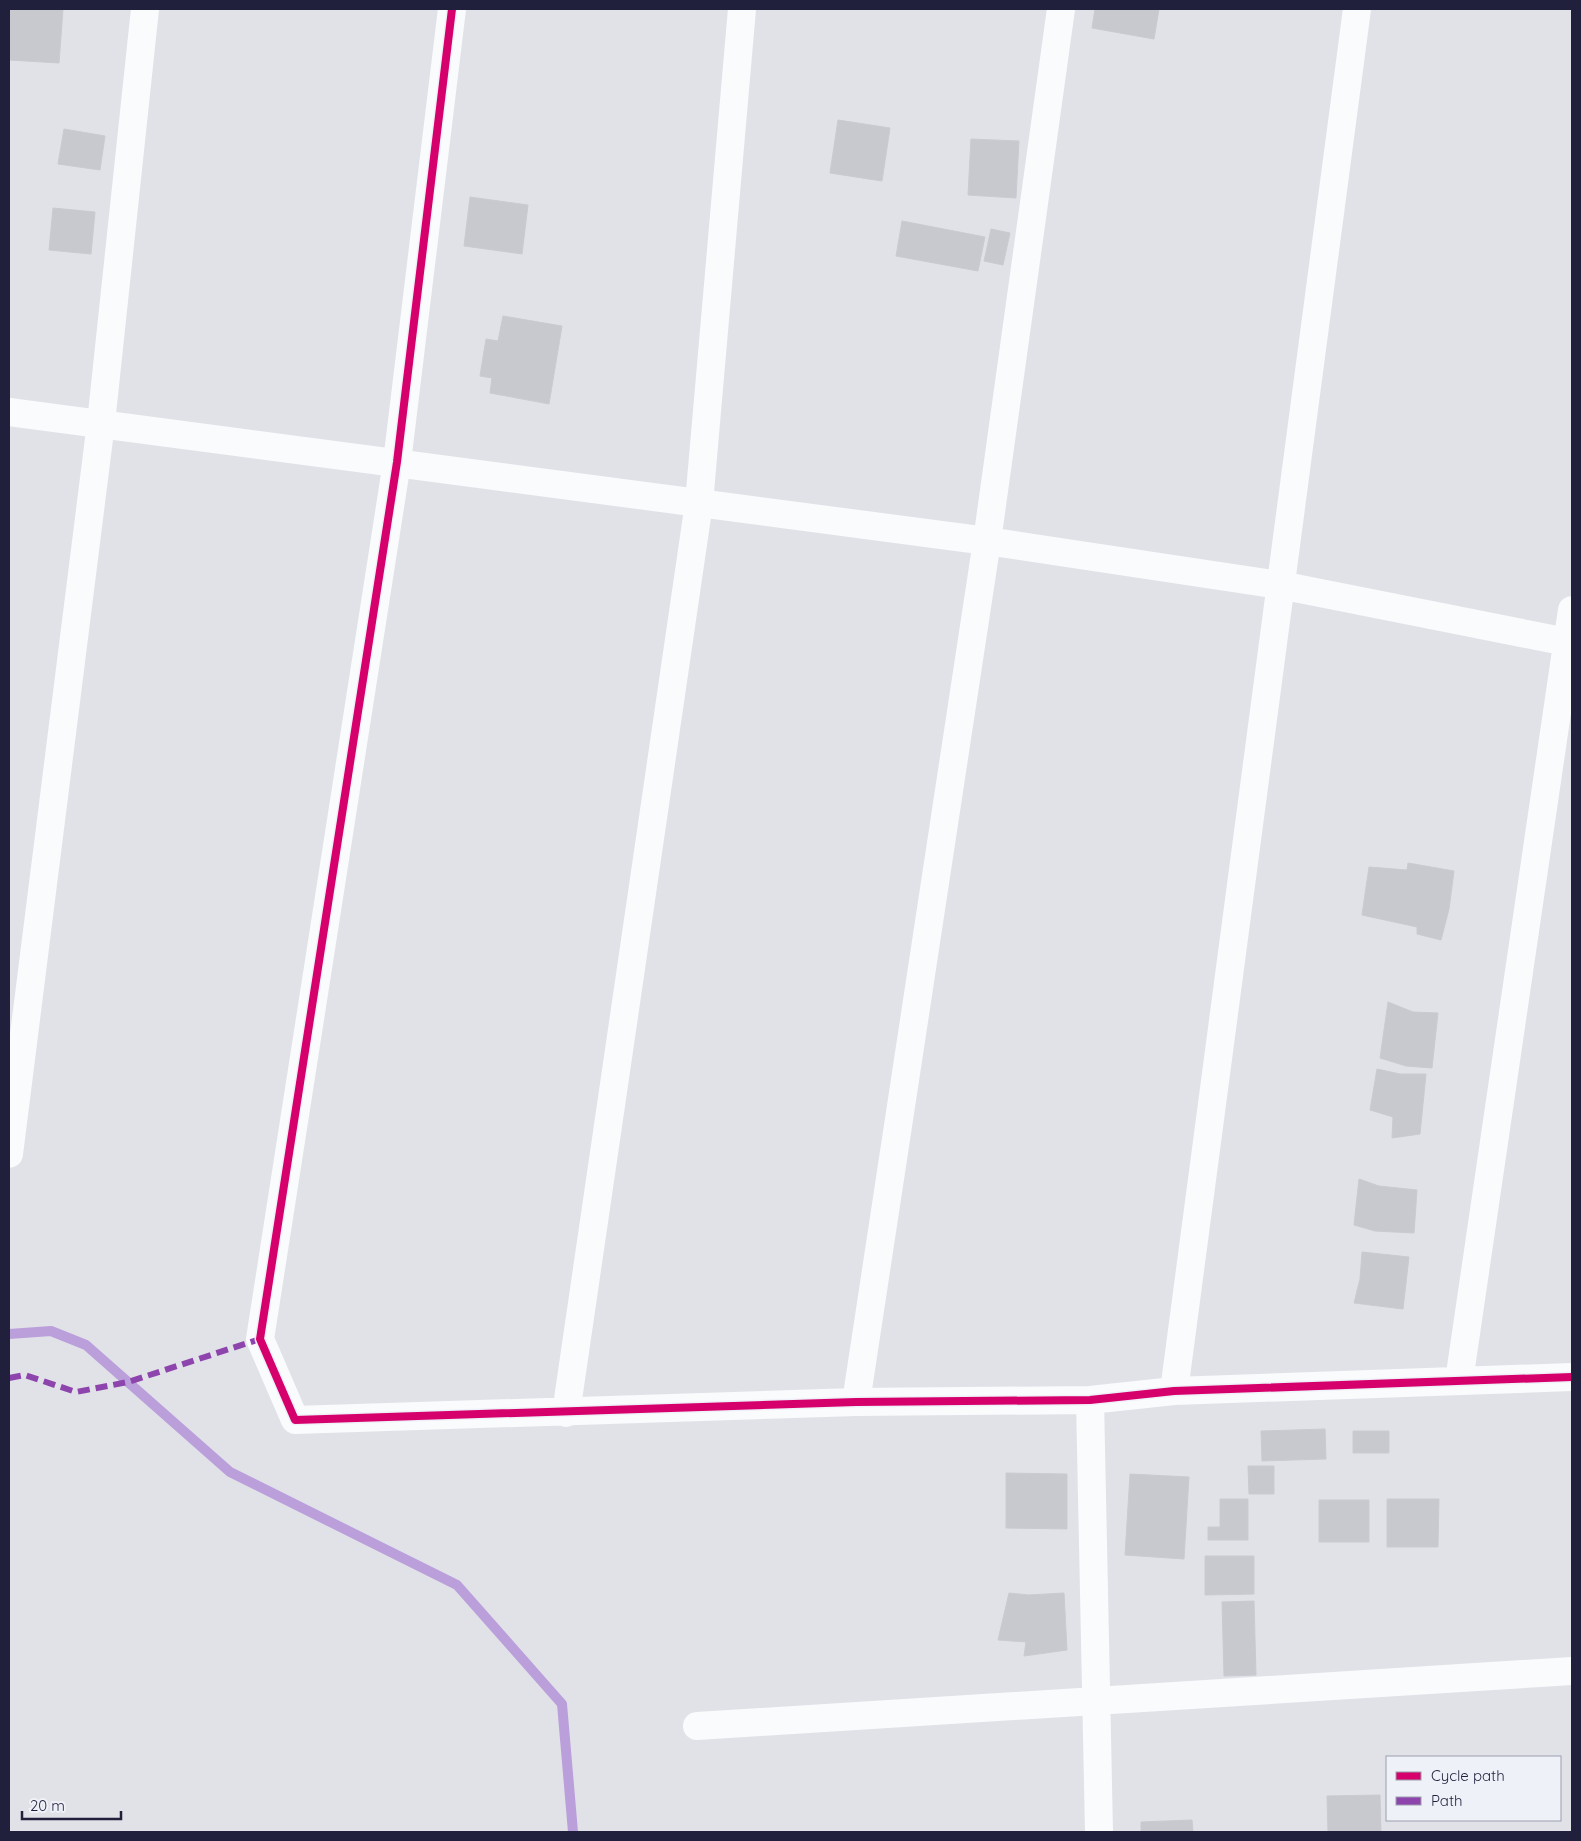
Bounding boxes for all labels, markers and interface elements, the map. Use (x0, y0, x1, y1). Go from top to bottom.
legend (1386, 1756, 1561, 1821)
text: Cycle path (1431, 1766, 1505, 1785)
scale bar (22, 1788, 121, 1820)
text: Path (1431, 1791, 1463, 1810)
text: 20 m (30, 1796, 65, 1815)

